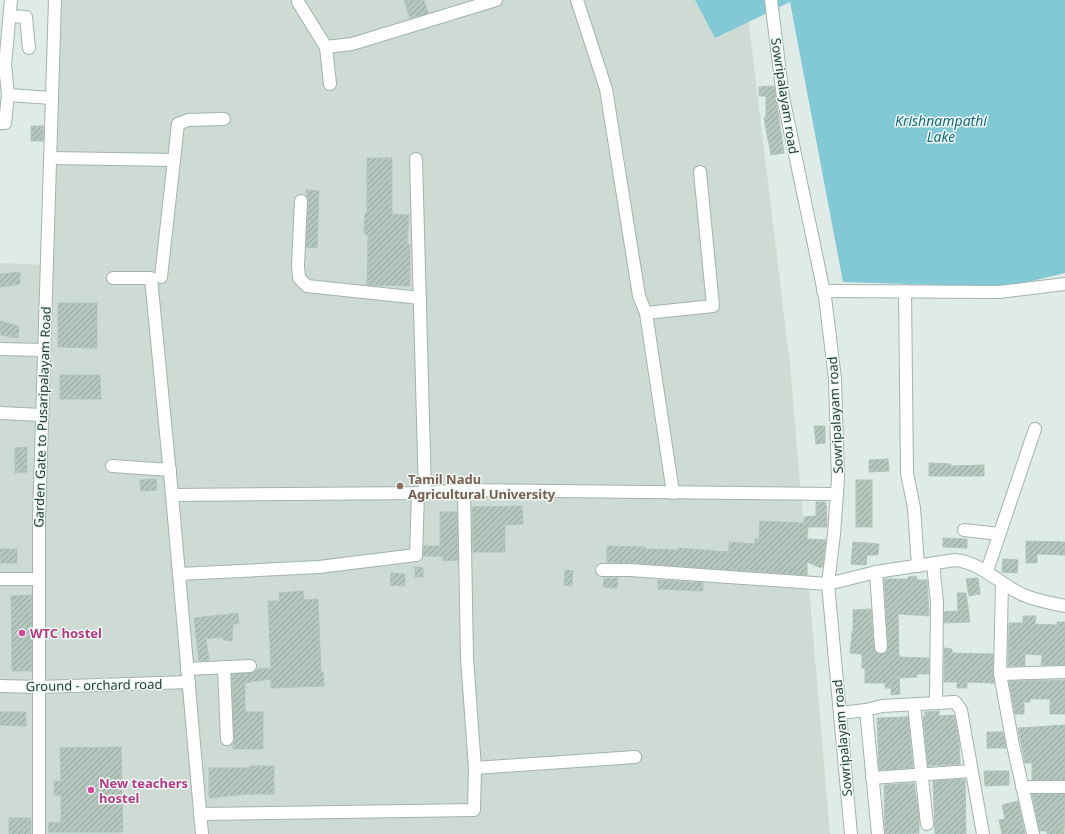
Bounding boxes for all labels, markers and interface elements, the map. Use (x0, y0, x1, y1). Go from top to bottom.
street label: Sowripalayam road (767, 37, 803, 155)
water label: Krishnampathi Lake (895, 111, 987, 146)
street label: Garden Gate to Pusaripalayam Road (29, 306, 55, 528)
street label: Sowripalayam road (823, 356, 847, 474)
place label: Tamil Nadu Agricultural University (408, 470, 556, 503)
marker: Tamil Nadu Agricultural University (395, 481, 405, 491)
place label: WTC hostel (30, 624, 102, 642)
marker: WTC hostel (17, 628, 27, 638)
street label: Ground - orchard road (25, 675, 163, 695)
street label: Sowripalayam road (828, 679, 856, 797)
place label: New teachers hostel (99, 774, 188, 807)
marker: New teachers hostel (86, 785, 96, 795)

